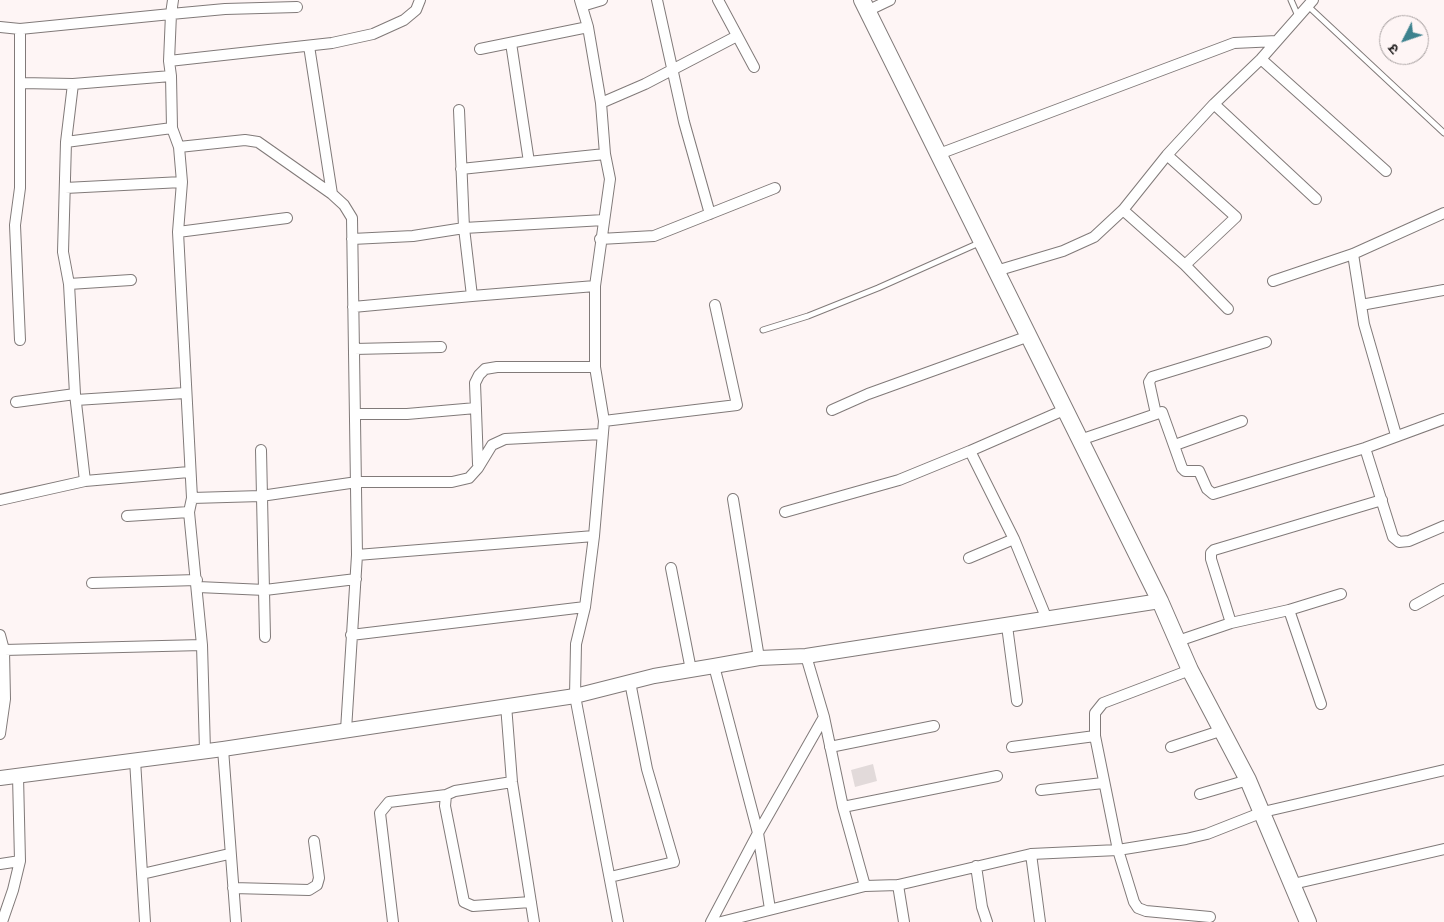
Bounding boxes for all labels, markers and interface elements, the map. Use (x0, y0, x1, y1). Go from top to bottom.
north arrow (1379, 15, 1429, 65)
text: उ (1384, 41, 1402, 58)

